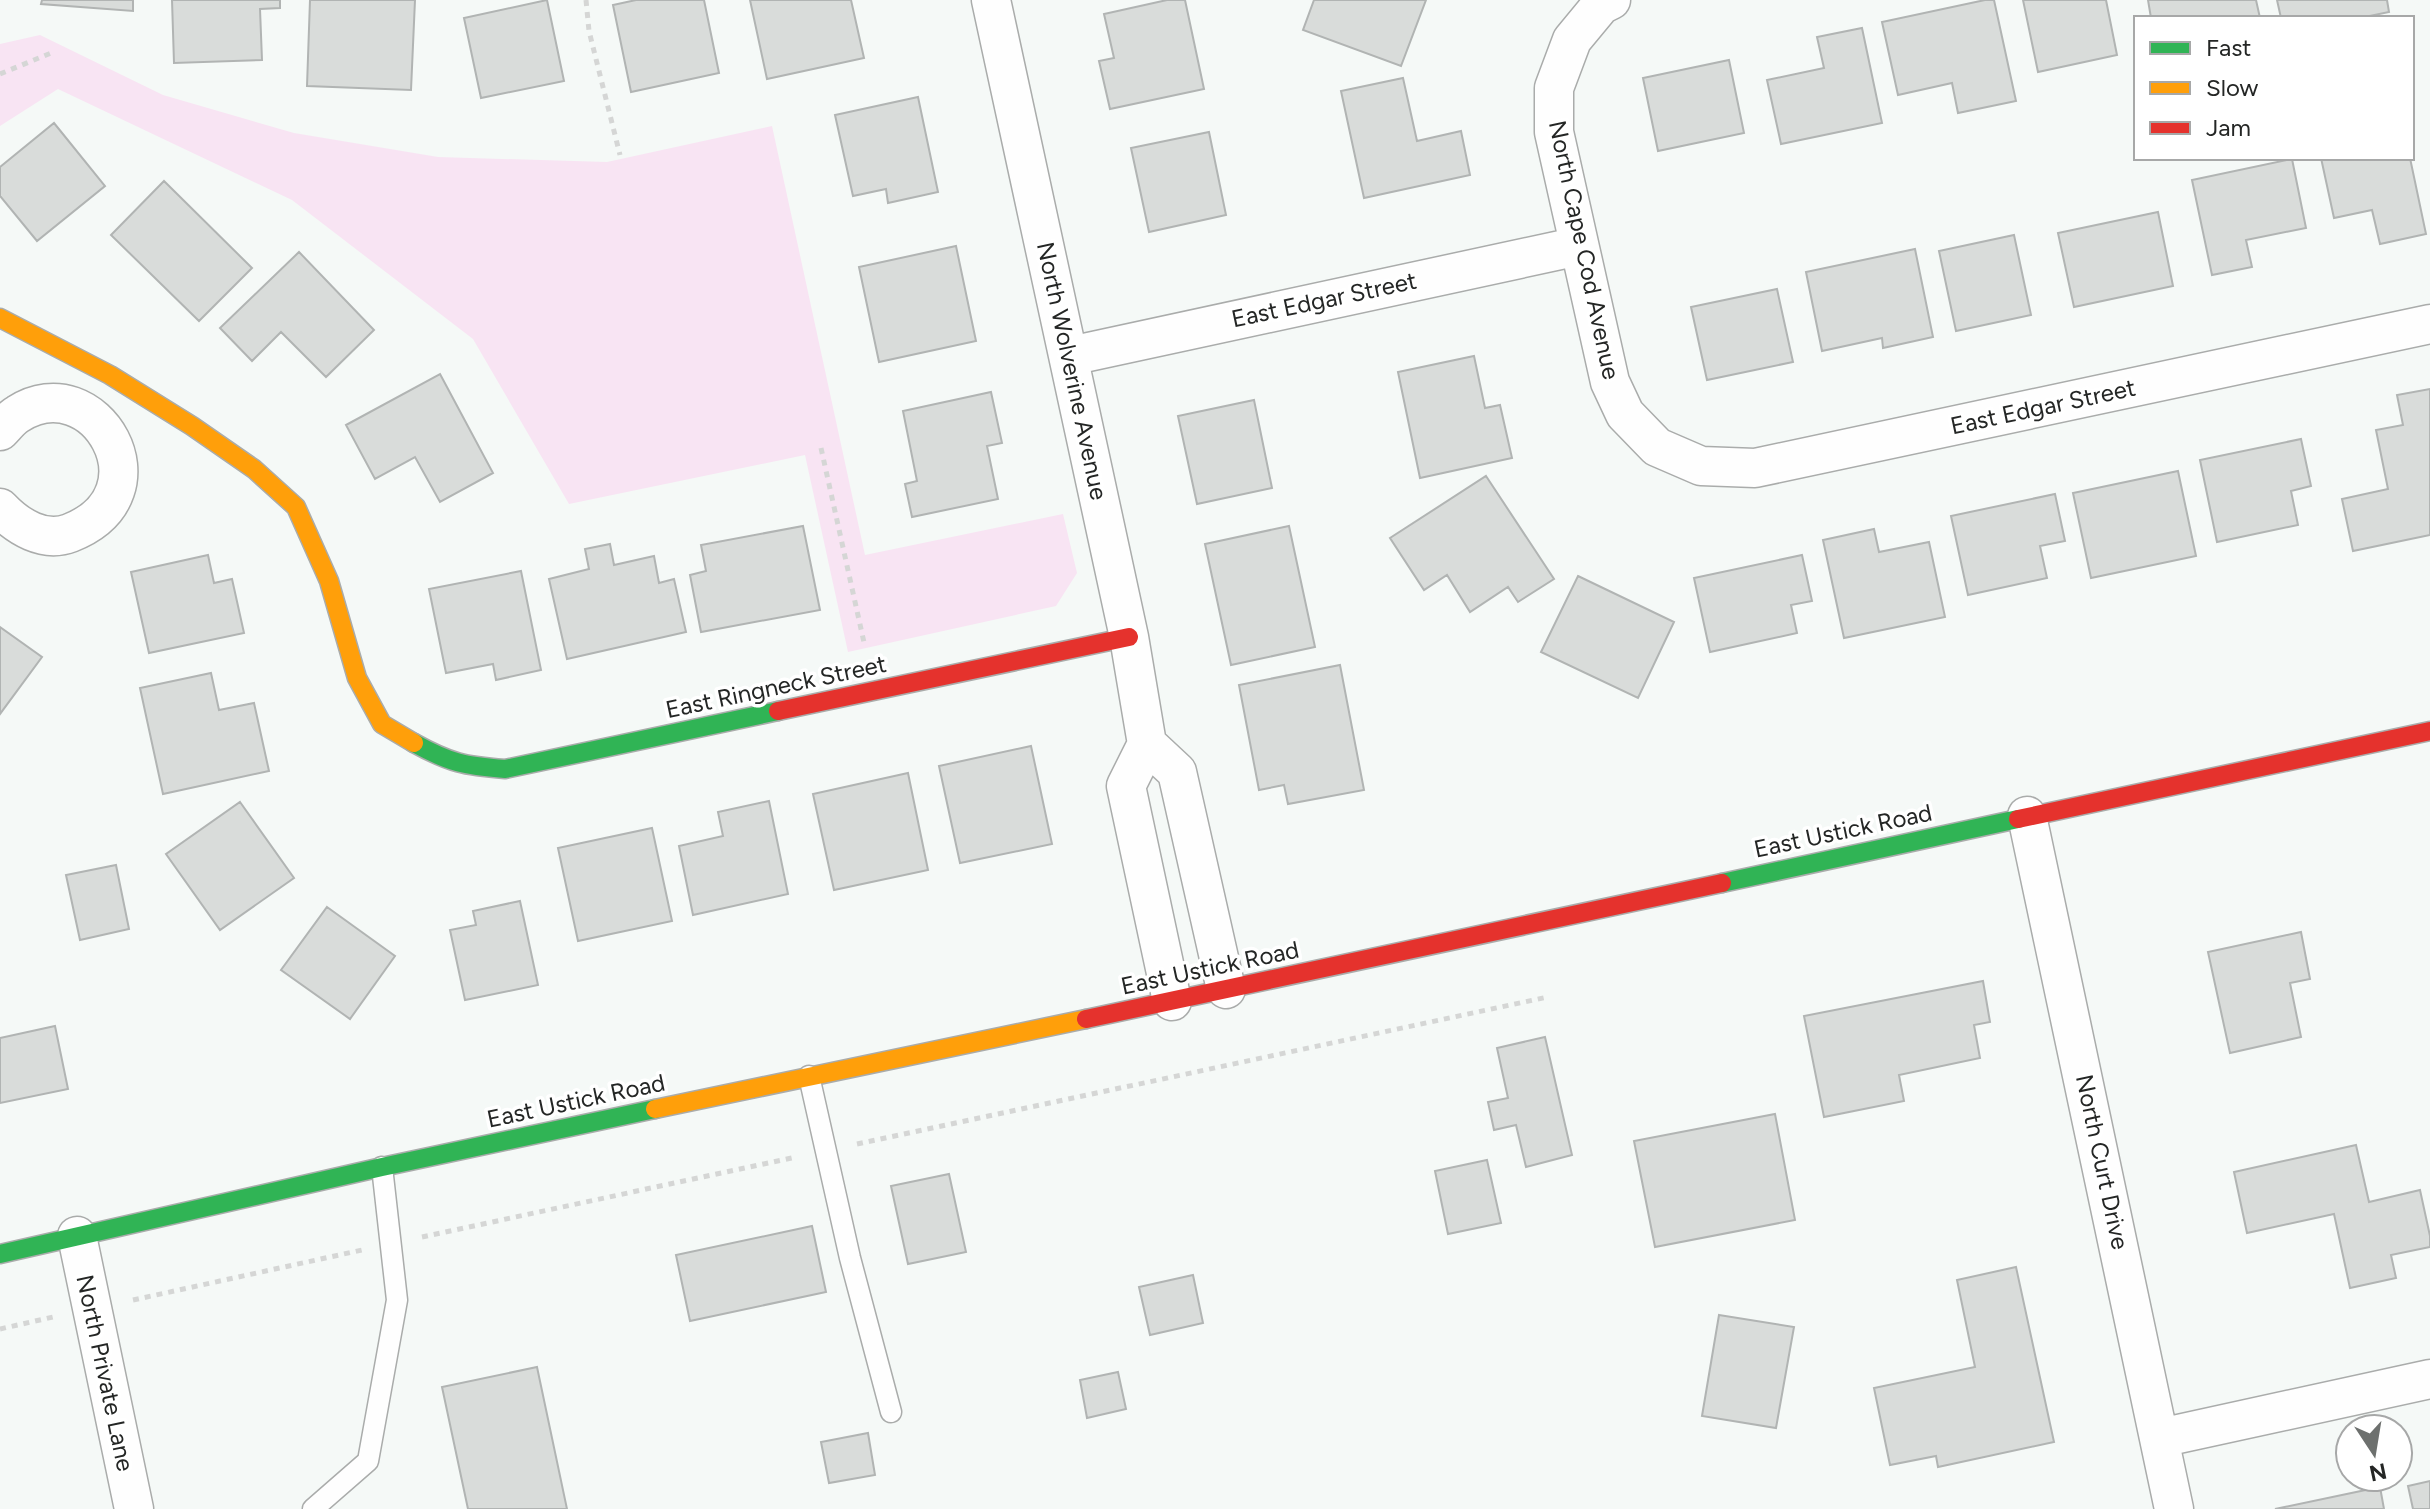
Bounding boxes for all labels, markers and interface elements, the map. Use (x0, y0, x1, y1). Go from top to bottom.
legend (2134, 16, 2414, 160)
text: Fast (2206, 33, 2251, 62)
text: Slow (2206, 73, 2259, 102)
text: Jam (2206, 113, 2251, 142)
street label: North Cape Cod Avenue (1543, 118, 1626, 382)
street label: North Wolverine Avenue (1031, 239, 1114, 502)
street label: East Edgar Street (1229, 266, 1419, 333)
street label: East Edgar Street (1948, 373, 2138, 440)
street label: East Ringneck Street (663, 649, 889, 724)
street label: East Ustick Road (1751, 797, 1935, 864)
street label: East Ustick Road (1118, 934, 1302, 1001)
street label: East Ustick Road (484, 1067, 668, 1134)
street label: North Curt Drive (2070, 1072, 2135, 1252)
street label: North Private Lane (70, 1272, 140, 1474)
north arrow (2334, 1413, 2414, 1493)
text: N (2367, 1457, 2389, 1487)

